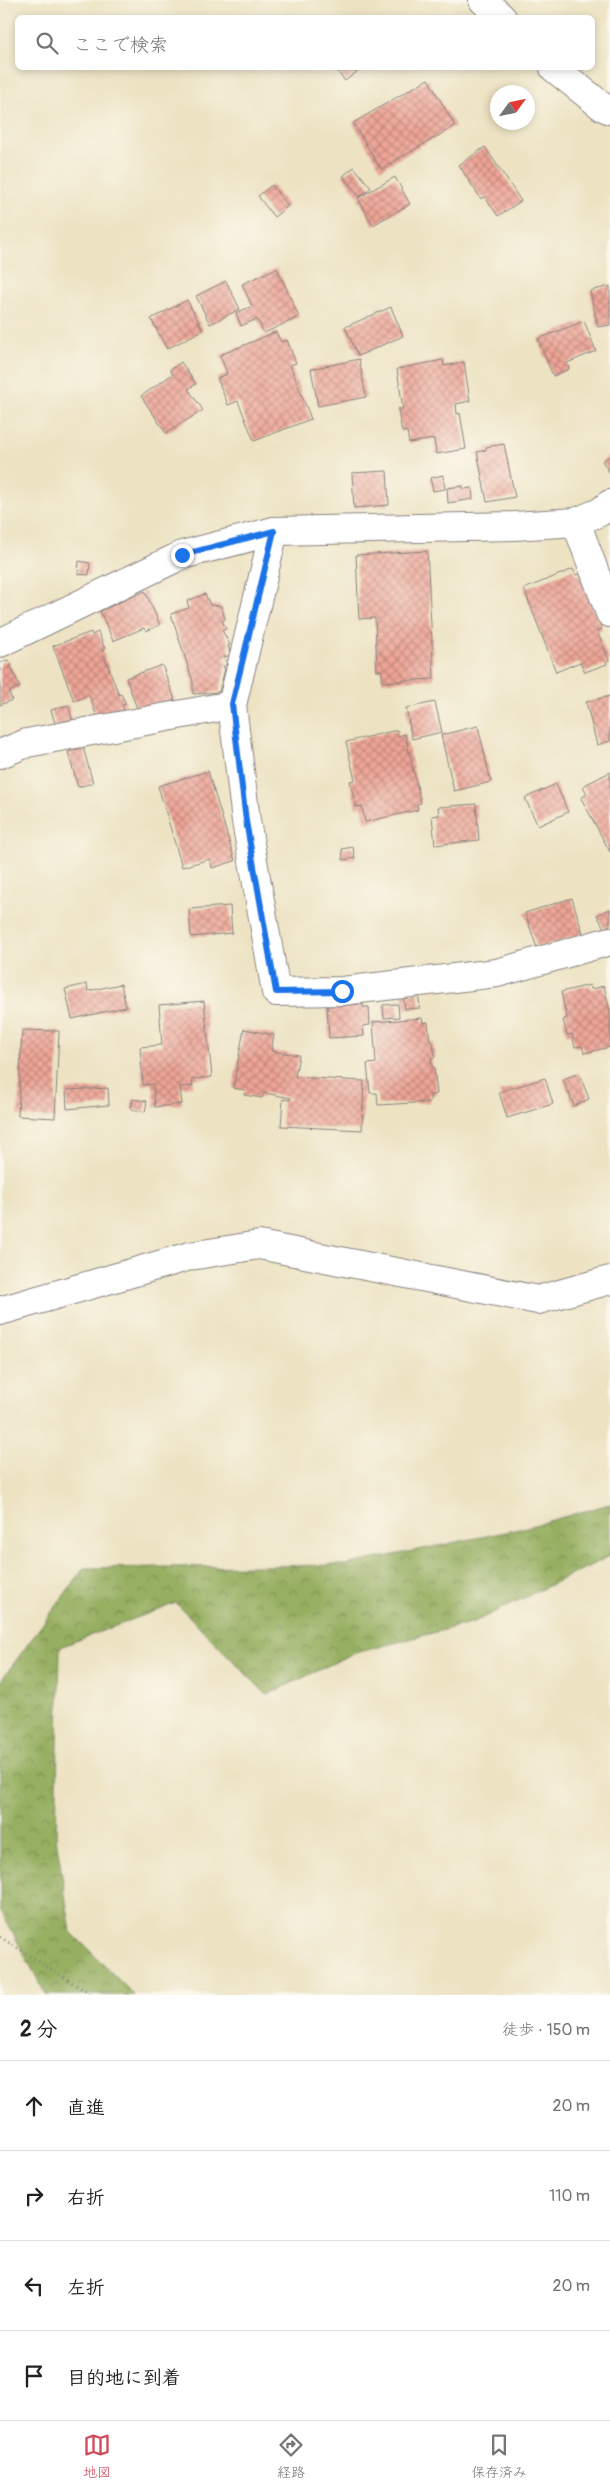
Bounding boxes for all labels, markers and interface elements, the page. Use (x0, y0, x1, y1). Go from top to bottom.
search box (15, 15, 595, 70)
icon: search (33, 29, 61, 57)
text: ここで検索 (73, 33, 168, 57)
north arrow (490, 85, 535, 130)
route end (171, 544, 194, 567)
route start (331, 980, 354, 1003)
text: 2 分 (20, 2016, 57, 2043)
text: 徒歩 · 150 m (502, 2020, 590, 2040)
icon: ahead (20, 2092, 48, 2120)
text: 直進 (67, 2096, 105, 2120)
text: 20 m (552, 2096, 590, 2116)
icon: right (20, 2182, 48, 2210)
text: 右折 (67, 2186, 105, 2210)
text: 110 m (549, 2186, 590, 2206)
icon: left (20, 2272, 48, 2300)
text: 左折 (67, 2276, 105, 2300)
text: 20 m (552, 2276, 590, 2296)
icon: arrive (20, 2362, 48, 2390)
text: 目的地に到着 (67, 2366, 181, 2390)
tab: 地図 (83, 2431, 111, 2481)
tab: 経路 (277, 2431, 305, 2481)
tab: 保存済み (471, 2431, 527, 2481)

